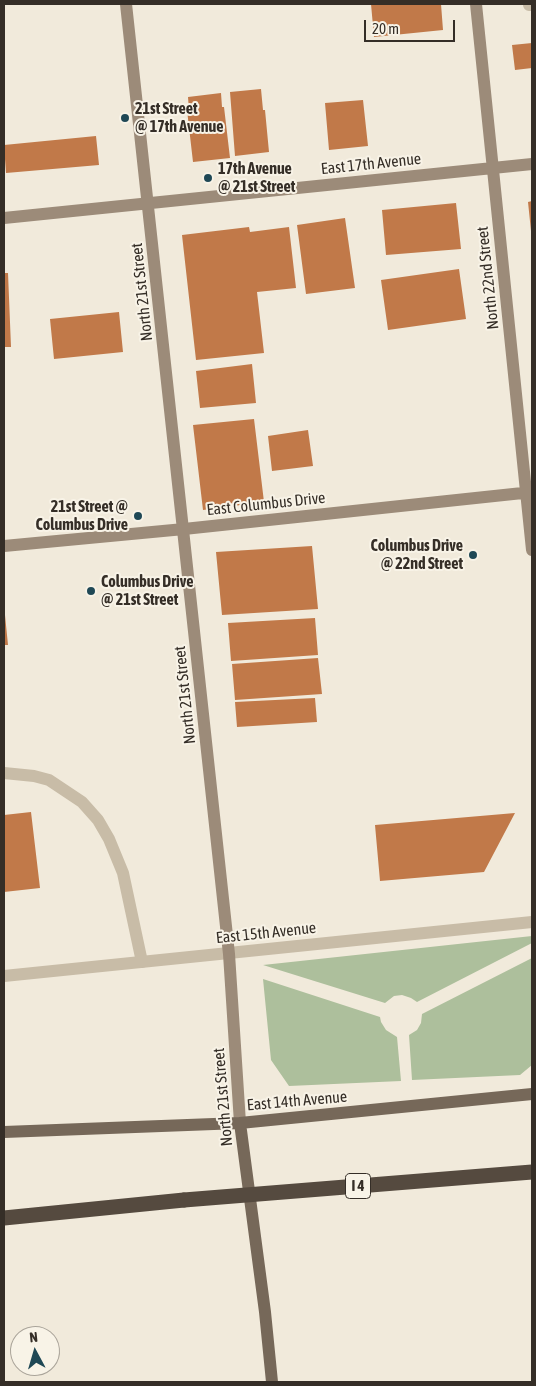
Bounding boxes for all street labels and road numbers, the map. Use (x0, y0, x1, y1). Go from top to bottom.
street label: East 17th Avenue (320, 149, 422, 179)
street label: North 22nd Street (473, 225, 503, 331)
street label: North 21st Street (127, 242, 157, 342)
street label: East Columbus Drive (206, 488, 326, 520)
street label: North 21st Street (170, 645, 200, 745)
street label: East 15th Avenue (215, 918, 317, 948)
street label: North 21st Street (209, 1047, 237, 1147)
street label: East 14th Avenue (246, 1087, 348, 1115)
road number: I 4 (346, 1174, 370, 1198)

